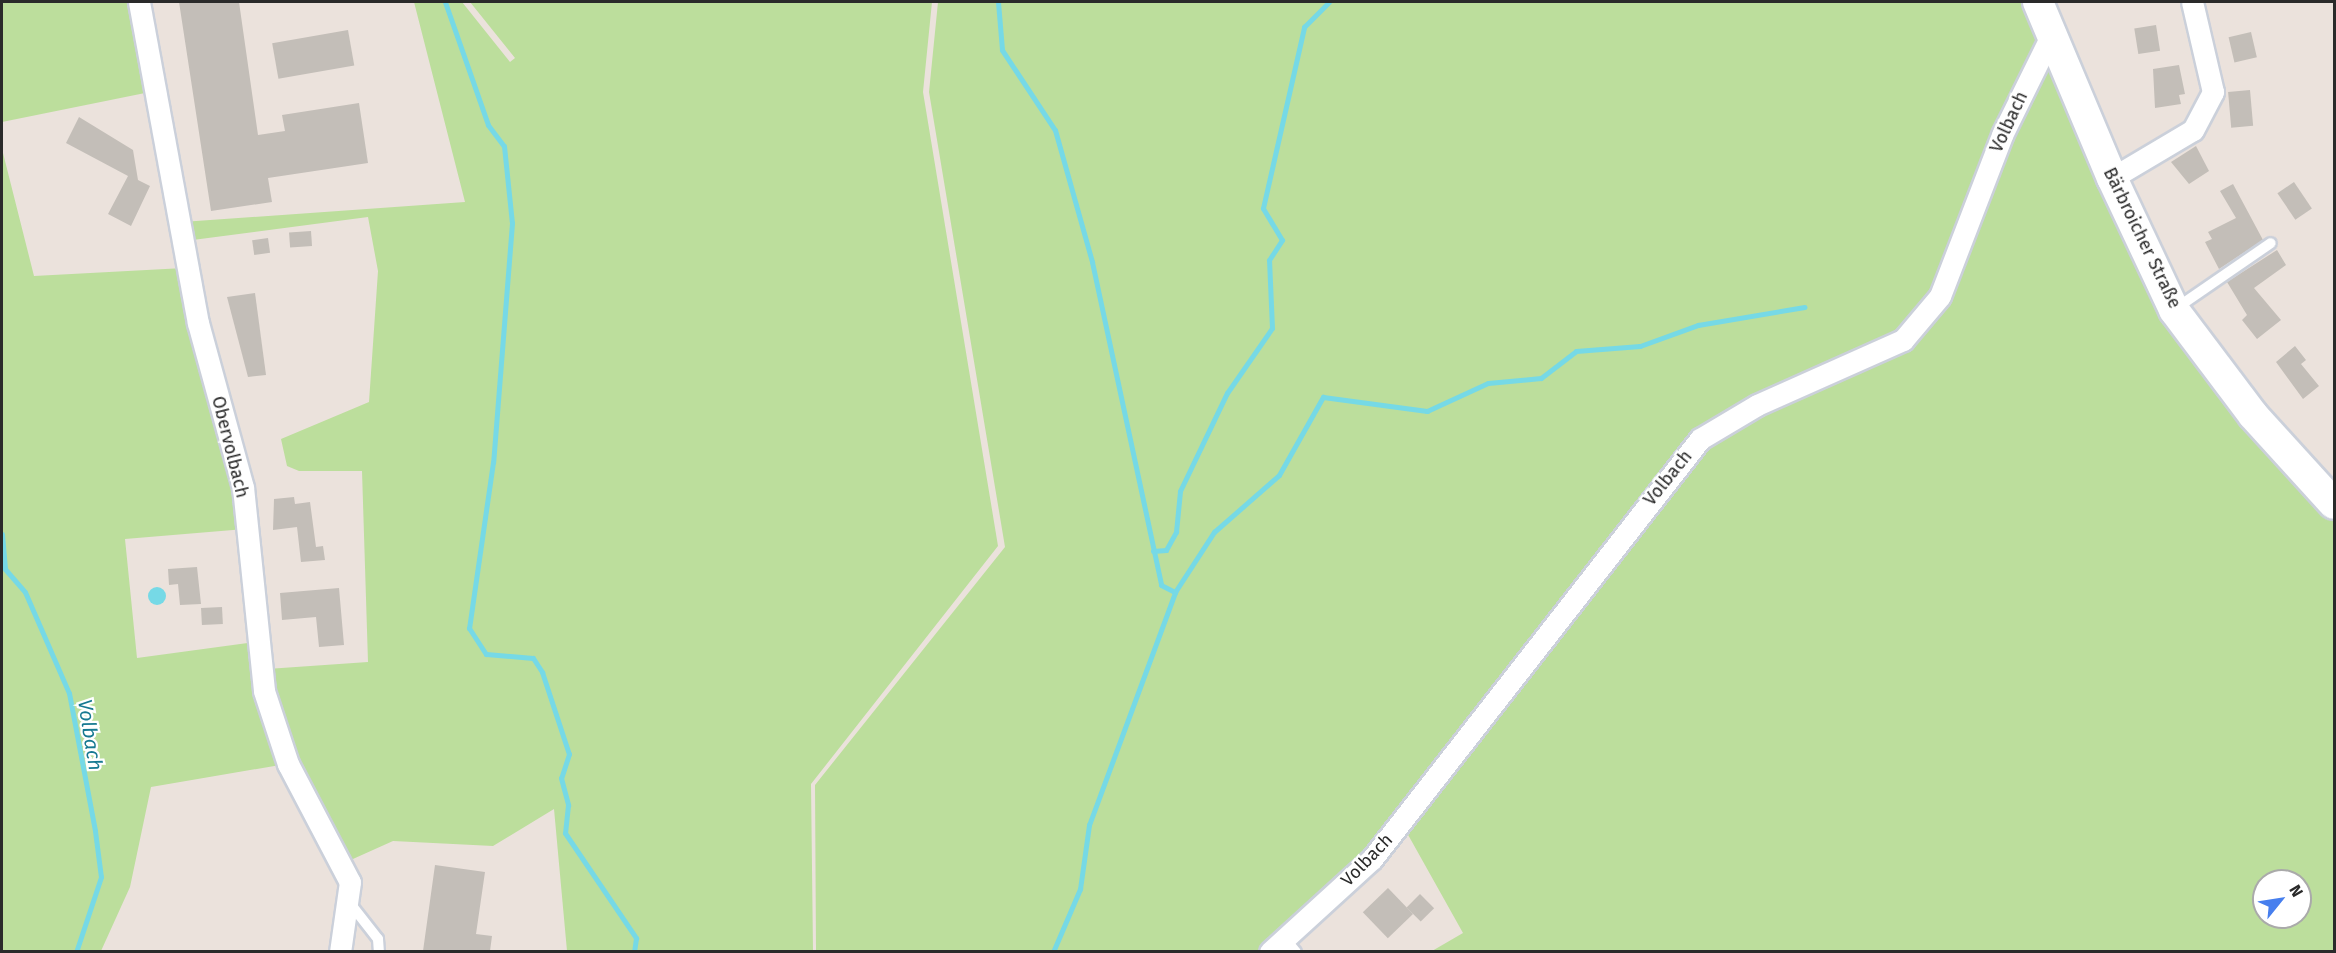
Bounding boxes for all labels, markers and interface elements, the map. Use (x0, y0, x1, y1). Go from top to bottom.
street label: Volbach (1986, 88, 2032, 156)
street label: Bärbroicher Straße (2099, 164, 2185, 312)
street label: Obervolbach (207, 394, 253, 500)
street label: Volbach (1639, 446, 1697, 510)
water label: Volbach (73, 698, 107, 772)
street label: Volbach (1337, 829, 1397, 891)
north arrow (2252, 869, 2312, 929)
text: N (2285, 881, 2307, 900)

